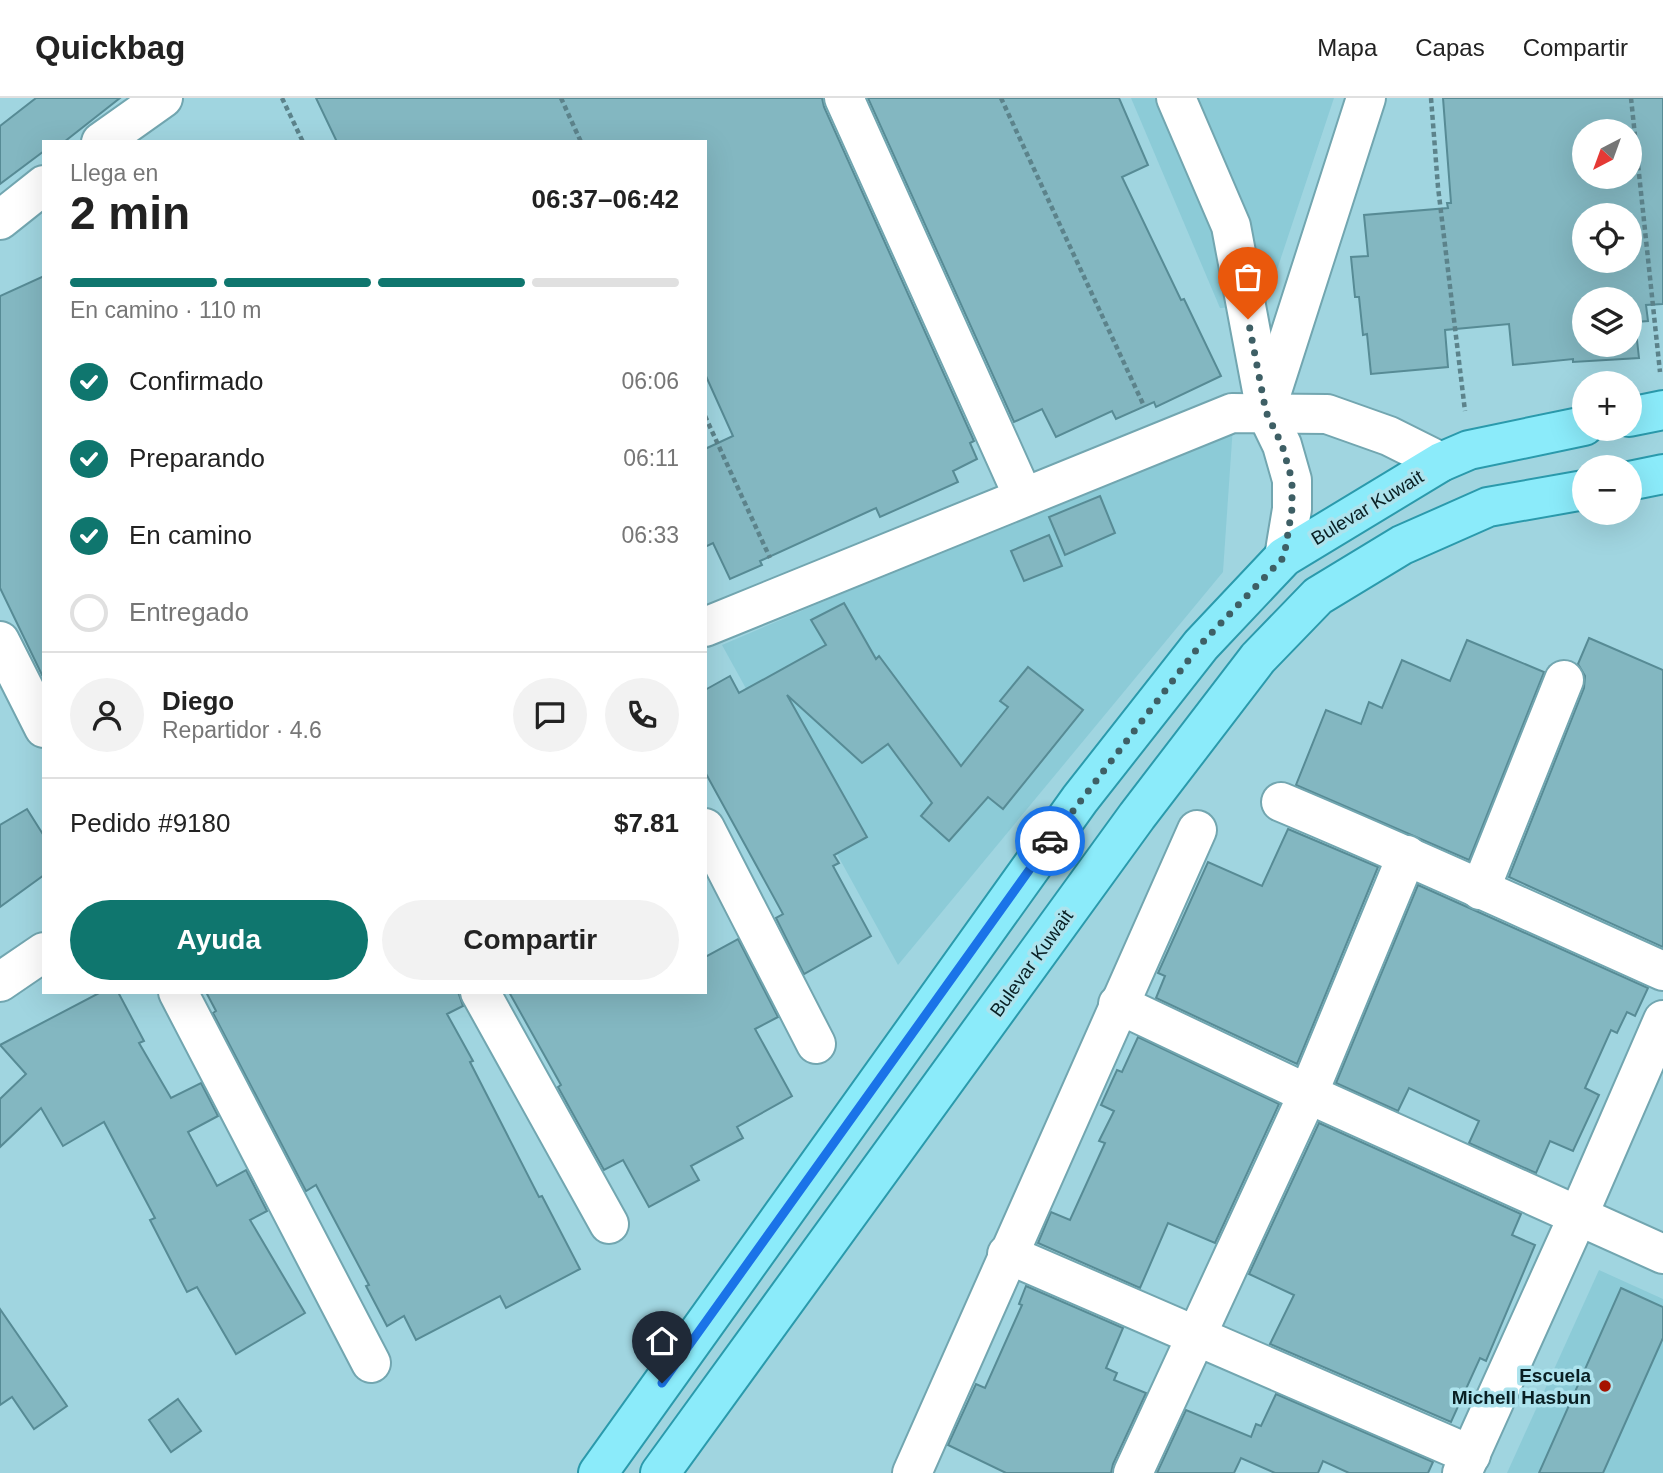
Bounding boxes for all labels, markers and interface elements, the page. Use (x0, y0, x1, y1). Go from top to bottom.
text: Quickbag (35, 29, 185, 66)
text: Mapa (1317, 34, 1377, 61)
text: Capas (1415, 34, 1485, 61)
text: Compartir (1523, 34, 1628, 61)
north arrow (1572, 119, 1642, 189)
map controls (1572, 119, 1642, 525)
text: Llega en (70, 160, 158, 186)
text: 06:37–06:42 (532, 184, 679, 214)
text: 2 min (70, 187, 190, 239)
button: locate (1572, 203, 1642, 273)
pin (1218, 247, 1278, 319)
icon: bag (1229, 258, 1267, 296)
button: layers (1572, 287, 1642, 357)
text: En camino · 110 m (70, 297, 261, 323)
icon: check (70, 363, 108, 401)
text: Confirmado (129, 366, 263, 396)
text: 06:06 (621, 368, 679, 394)
button: + (1572, 371, 1642, 441)
icon: check (70, 440, 108, 478)
text: Preparando (129, 443, 265, 473)
text: 06:11 (623, 445, 679, 471)
button: − (1572, 455, 1642, 525)
street label: Bulevar Kuwait (1308, 465, 1428, 549)
icon: check (70, 517, 108, 555)
text: En camino (129, 520, 252, 550)
text: 06:33 (621, 522, 679, 548)
text: Entregado (129, 597, 249, 627)
button: person (70, 678, 144, 752)
button: chat (513, 678, 587, 752)
button: phone (605, 678, 679, 752)
text: Diego (162, 686, 234, 716)
text: Repartidor · 4.6 (162, 717, 322, 743)
courier (1015, 806, 1085, 876)
text: Pedido #9180 (70, 808, 230, 838)
text: $7.81 (614, 808, 679, 838)
icon: car (1031, 822, 1069, 860)
button: Ayuda (70, 900, 368, 980)
button: Compartir (382, 900, 679, 980)
street label: Bulevar Kuwait (986, 905, 1078, 1021)
pin (632, 1311, 692, 1383)
icon: home (643, 1322, 681, 1360)
place label: Escuela Michell Hasbun (1452, 1365, 1591, 1408)
marker: Escuela Michell Hasbun (1597, 1378, 1613, 1394)

